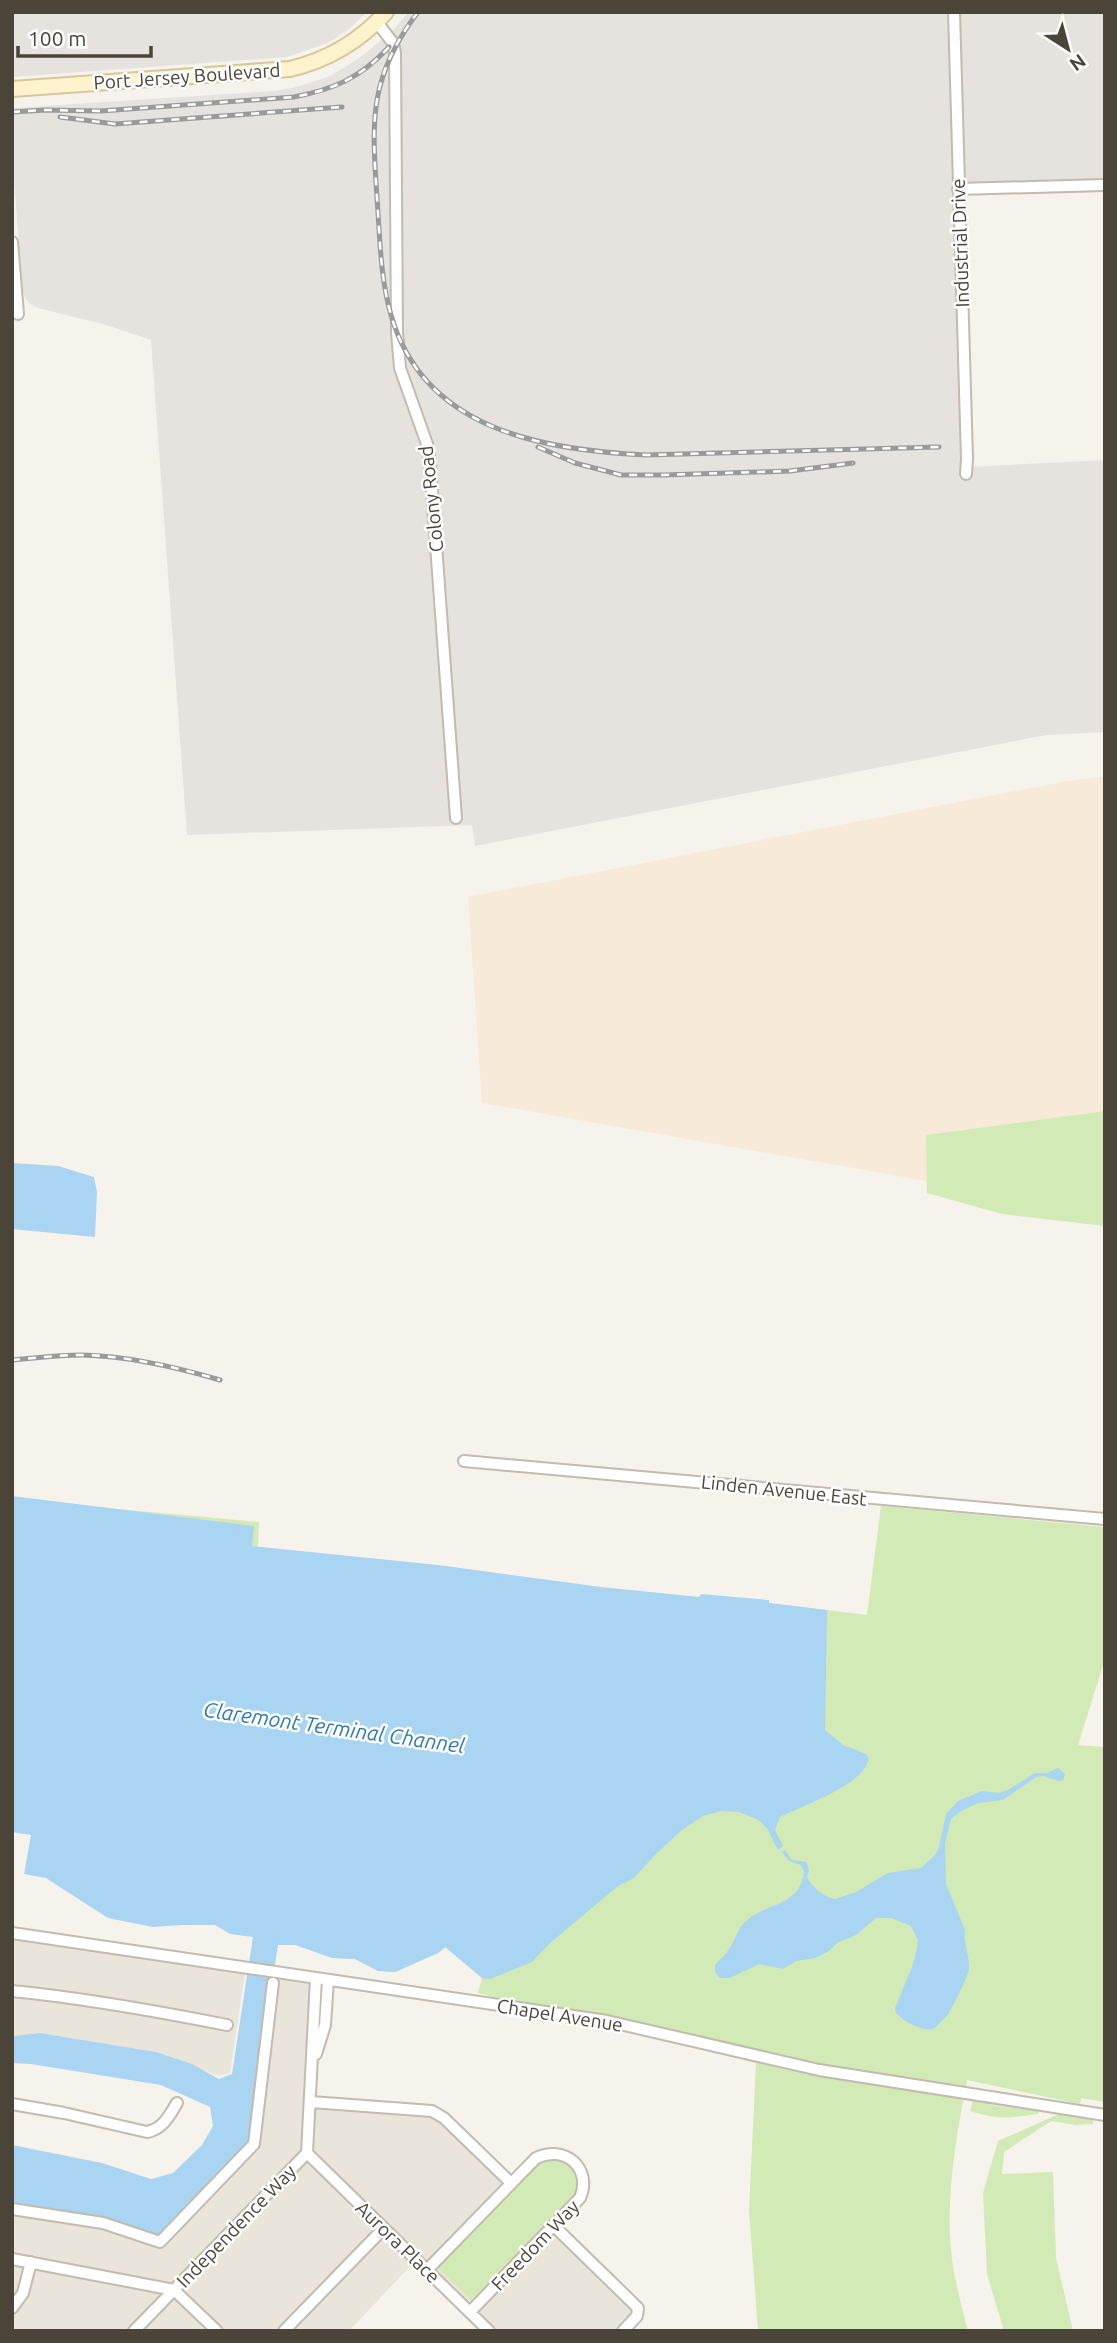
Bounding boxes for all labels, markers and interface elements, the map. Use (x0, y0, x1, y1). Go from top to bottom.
scale bar (18, 14, 150, 58)
north arrow (1033, 14, 1103, 84)
text: 100 m (28, 26, 86, 50)
text: N (1066, 50, 1090, 76)
street label: Port Jersey Boulevard (93, 58, 281, 94)
street label: Industrial Drive (947, 178, 973, 308)
street label: Colony Road (414, 445, 448, 553)
street label: Linden Avenue East (700, 1470, 868, 1510)
water label: Claremont Terminal Channel (202, 1697, 466, 1757)
street label: Chapel Avenue (495, 1994, 625, 2036)
street label: Independence Way (172, 2160, 300, 2292)
street label: Freedom Way (486, 2195, 584, 2295)
street label: Aurora Place (351, 2196, 445, 2288)

